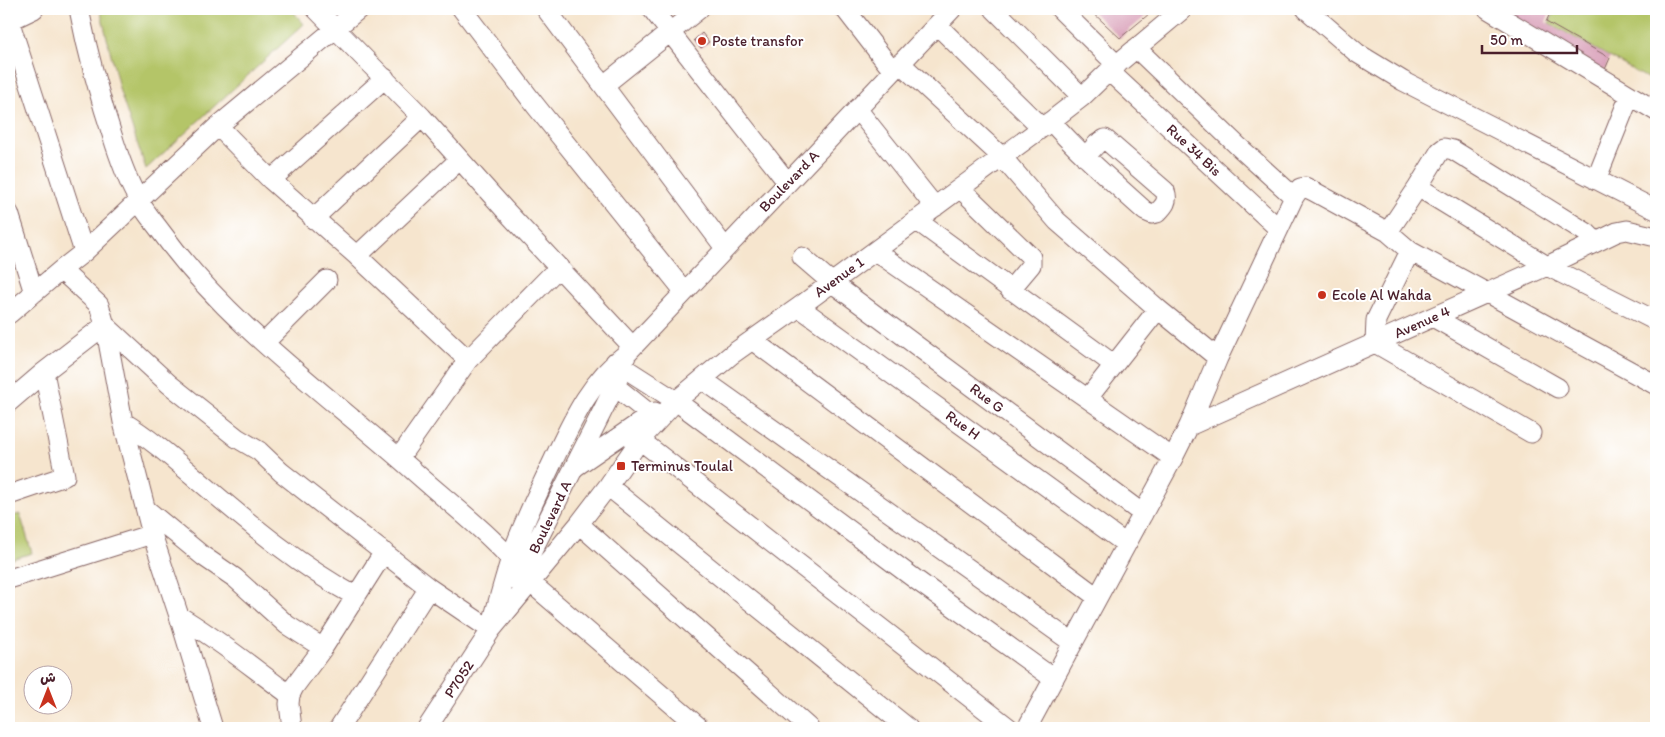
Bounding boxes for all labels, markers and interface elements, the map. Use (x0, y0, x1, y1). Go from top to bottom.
scale bar (1482, 22, 1578, 54)
text: 50 m (1490, 31, 1523, 49)
place label: Poste transfor (712, 32, 804, 50)
marker: Poste transfor (696, 35, 708, 47)
street label: Rue 34 Bis (1163, 120, 1225, 180)
street label: Boulevard A (755, 146, 823, 216)
street label: Avenue 1 (811, 253, 867, 301)
place label: Ecole Al Wahda (1332, 286, 1432, 304)
marker: Ecole Al Wahda (1316, 289, 1328, 301)
street label: Avenue 4 (1391, 302, 1453, 342)
street label: Rue G (966, 379, 1008, 417)
street label: Rue H (942, 406, 984, 444)
place label: Terminus Toulal (631, 457, 734, 475)
marker: Terminus Toulal (615, 460, 627, 472)
street label: Boulevard A (525, 477, 576, 556)
street label: P7052 (440, 657, 478, 701)
north arrow (22, 664, 72, 714)
text: ش (40, 669, 56, 686)

